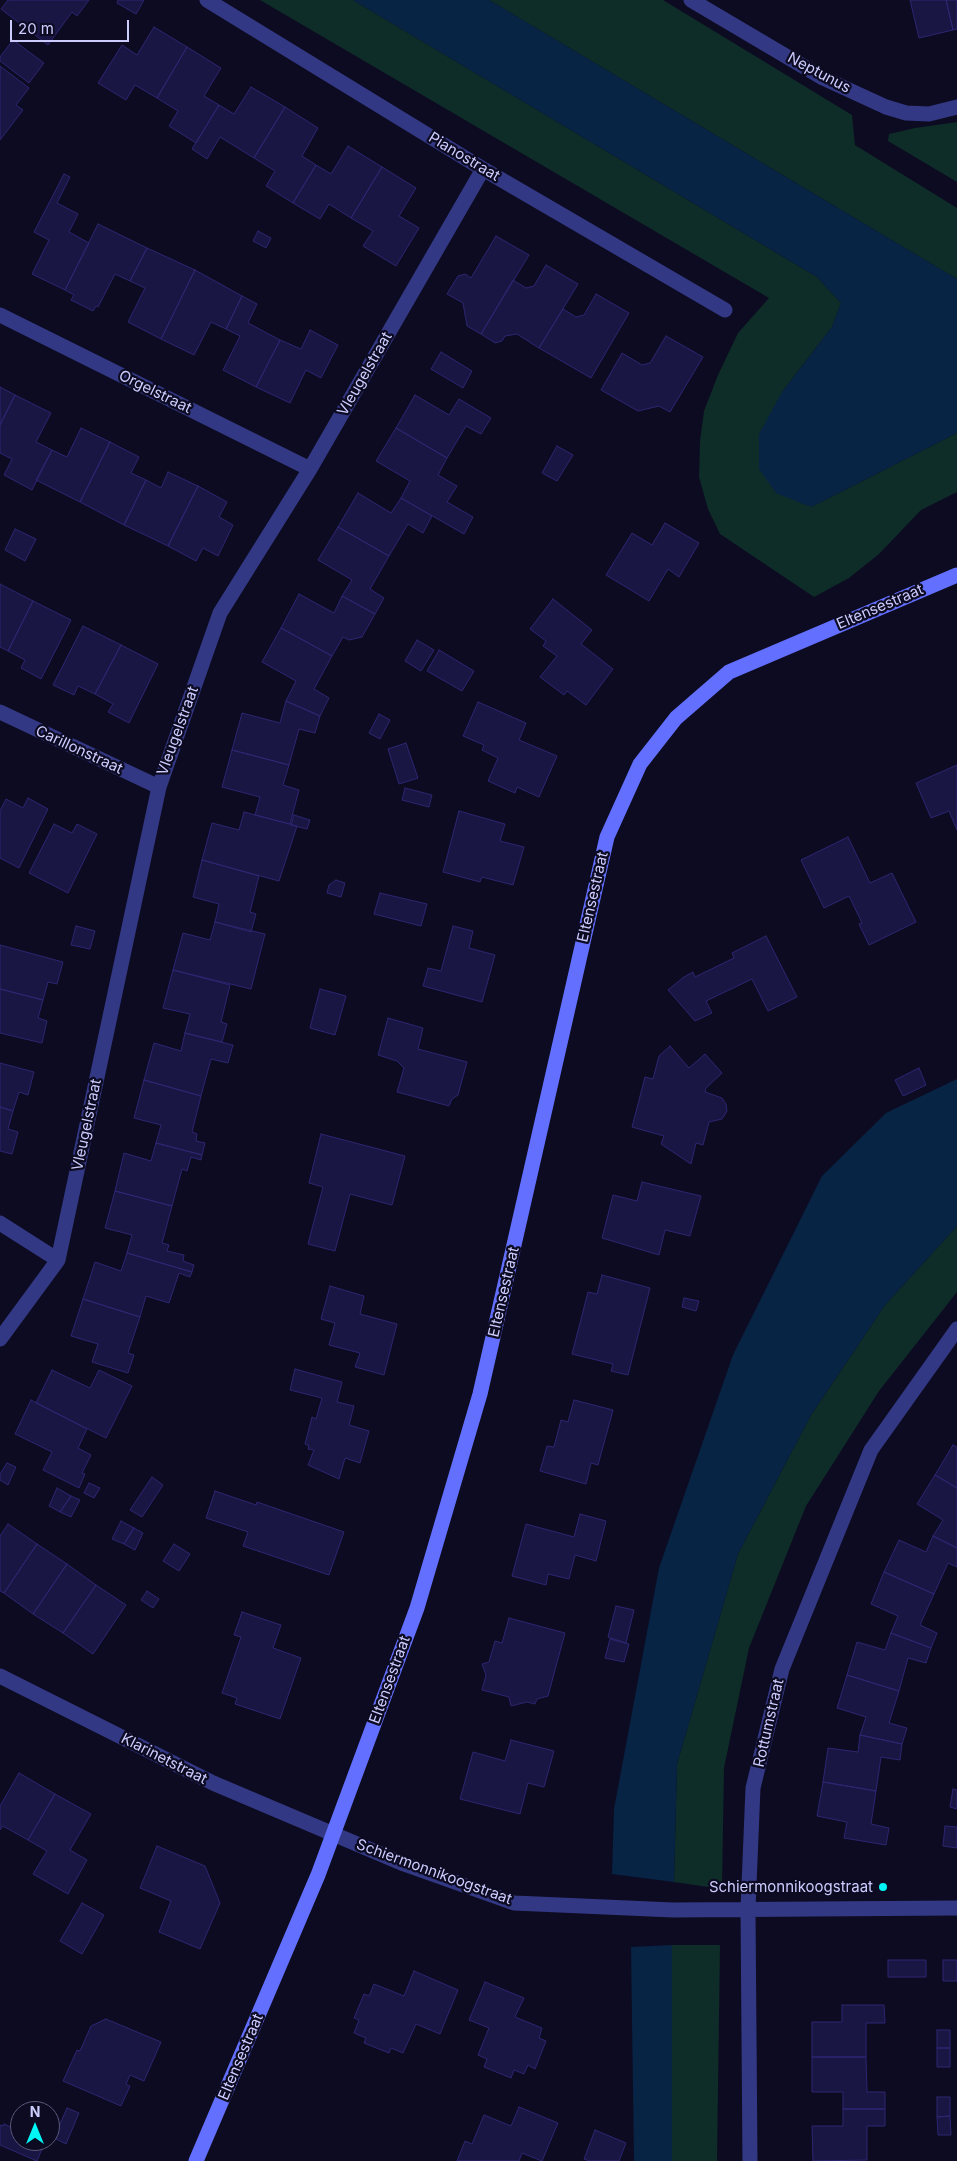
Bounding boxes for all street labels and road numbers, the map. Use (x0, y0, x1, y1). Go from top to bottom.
street label: Neptunus (784, 49, 854, 97)
street label: Pianostraat (425, 129, 503, 185)
street label: Vleugelstraat (334, 329, 396, 419)
street label: Orgelstraat (116, 367, 194, 417)
street label: Eltensestraat (834, 581, 926, 633)
street label: Vleugelstraat (154, 684, 202, 778)
street label: Carillonstraat (32, 722, 126, 778)
street label: Eltensestraat (574, 850, 612, 944)
street label: Vleugelstraat (68, 1077, 106, 1173)
street label: Eltensestraat (485, 1245, 523, 1339)
street label: Eltensestraat (366, 1634, 414, 1726)
street label: Rottumstraat (750, 1677, 788, 1769)
street label: Klarinetstraat (118, 1730, 210, 1788)
street label: Schiermonnikoogstraat (354, 1835, 514, 1909)
street label: Eltensestraat (215, 2011, 267, 2103)

